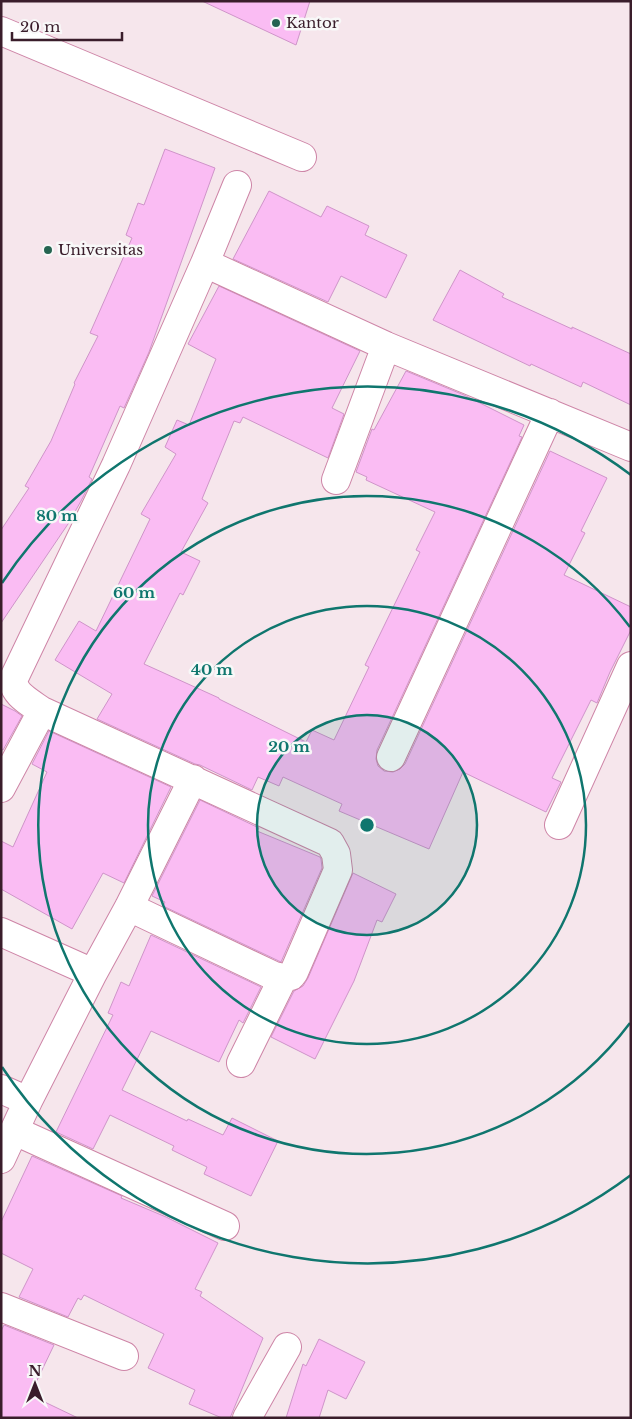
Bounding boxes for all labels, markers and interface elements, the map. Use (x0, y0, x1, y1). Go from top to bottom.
scale bar (12, 10, 122, 42)
place label: Kantor (286, 13, 340, 32)
text: 20 m (20, 17, 60, 36)
marker: Kantor (270, 17, 282, 29)
place label: Universitas (58, 240, 143, 259)
marker: Universitas (42, 244, 54, 256)
text: 80 m (36, 506, 78, 525)
text: 60 m (113, 583, 155, 602)
text: 40 m (191, 660, 233, 679)
text: 20 m (268, 737, 310, 756)
centre of rings (358, 816, 376, 834)
north arrow (10, 1359, 60, 1409)
text: N (28, 1362, 42, 1380)

